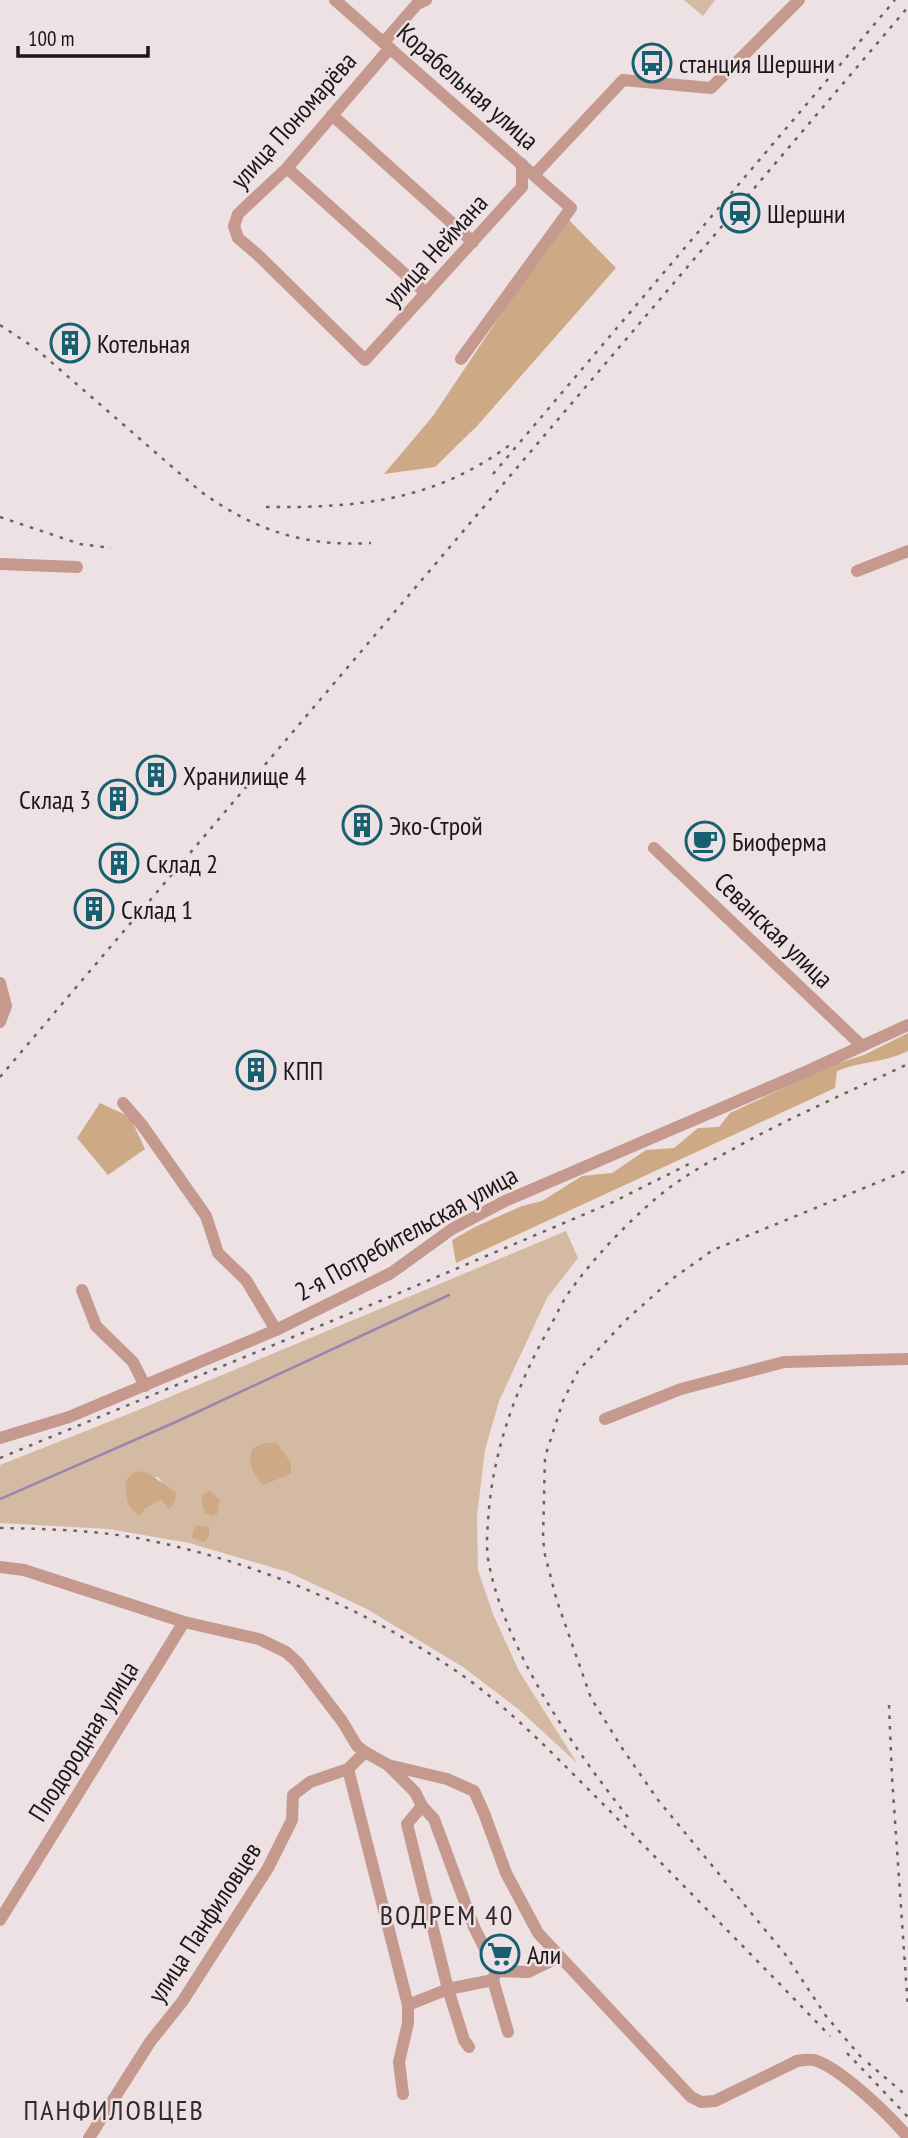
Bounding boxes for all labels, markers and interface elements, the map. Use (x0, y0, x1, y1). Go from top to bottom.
scale bar (18, 14, 147, 58)
street label: Корабельная улица (390, 16, 546, 156)
text: 100 m (28, 25, 74, 52)
bus stop icon: станция Шершни (631, 42, 673, 84)
street label: улица Пономарёва (223, 45, 363, 195)
place label: станция Шершни (679, 47, 835, 80)
street label: улица Неймана (376, 187, 494, 313)
station icon: Шершни (719, 192, 761, 234)
place label: Шершни (767, 197, 845, 230)
building icon: Котельная (49, 322, 91, 364)
place label: Котельная (97, 327, 190, 360)
building icon: Хранилище 4 (135, 754, 177, 796)
place label: Хранилище 4 (183, 759, 306, 792)
building icon: Склад 3 (97, 778, 139, 820)
place label: Склад 3 (19, 783, 91, 816)
building icon: Эко-Строй (341, 804, 383, 846)
place label: Эко-Строй (389, 809, 483, 842)
cafe icon: Биоферма (684, 820, 726, 862)
place label: Биоферма (732, 825, 827, 858)
building icon: Склад 2 (98, 842, 140, 884)
place label: Склад 2 (146, 847, 218, 880)
street label: Севанская улица (708, 865, 840, 995)
building icon: Склад 1 (73, 888, 115, 930)
place label: Склад 1 (121, 893, 193, 926)
building icon: КПП (235, 1049, 277, 1091)
place label: КПП (283, 1054, 323, 1087)
street label: 2-я Потребительская улица (289, 1158, 523, 1308)
street label: Плодородная улица (21, 1655, 145, 1827)
street label: улица Панфиловцев (140, 1835, 268, 2009)
district label: ВОДРЕМ 40 (380, 1896, 514, 1933)
supermarket icon: Али (479, 1933, 521, 1975)
place label: Али (527, 1938, 561, 1971)
district label: ПАНФИЛОВЦЕВ (23, 2091, 205, 2128)

